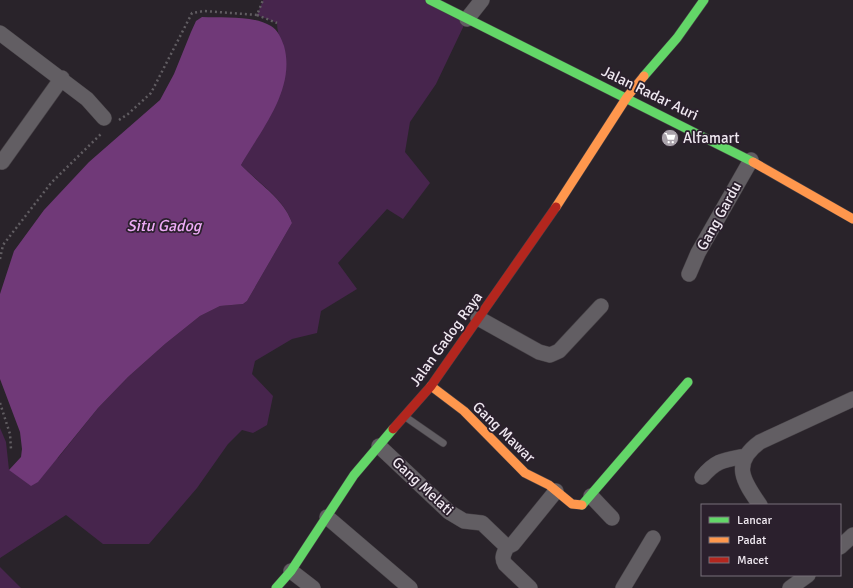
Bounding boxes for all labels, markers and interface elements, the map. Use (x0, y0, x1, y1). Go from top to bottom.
street label: Jalan Radar Auri (599, 62, 701, 124)
supermarket icon: Alfamart (660, 128, 680, 148)
place label: Alfamart (683, 129, 740, 147)
street label: Gang Gardu (693, 179, 745, 253)
water label: Situ Gadog (127, 216, 203, 236)
street label: Jalan Gadog Raya (406, 288, 486, 390)
street label: Gang Mawar (469, 398, 539, 467)
street label: Gang Melati (388, 453, 458, 519)
legend (701, 504, 841, 576)
text: Lancar (737, 513, 773, 528)
text: Padat (737, 533, 766, 548)
text: Macet (737, 553, 769, 568)

